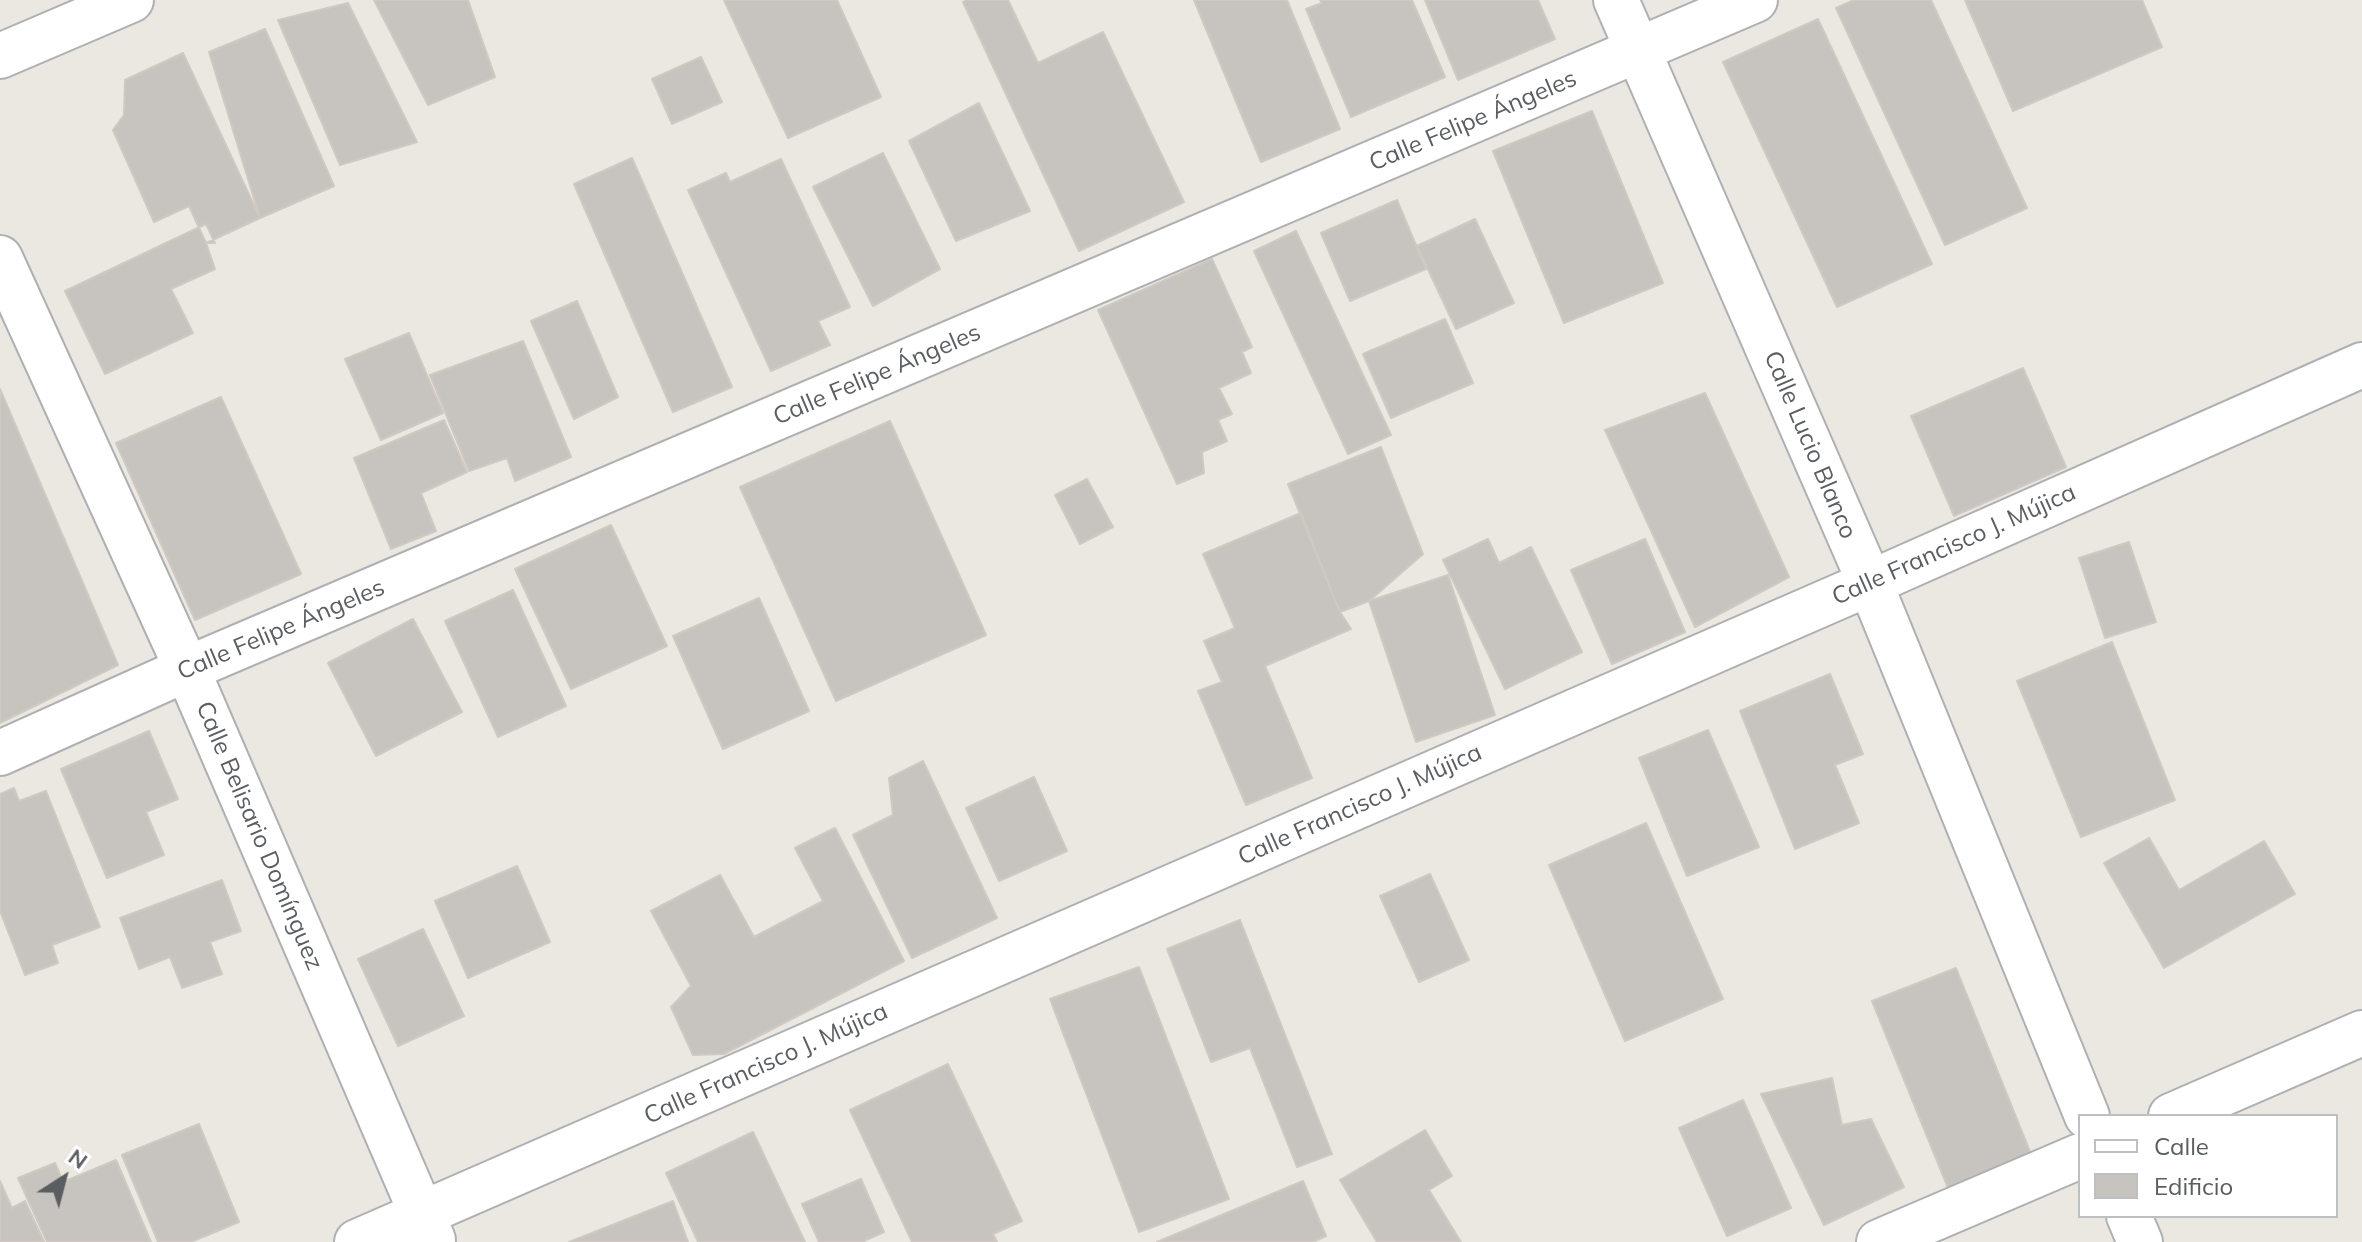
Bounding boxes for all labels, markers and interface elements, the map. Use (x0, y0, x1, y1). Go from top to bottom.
street label: Calle Felipe Ángeles (1365, 64, 1581, 178)
street label: Calle Felipe Ángeles (769, 318, 985, 432)
street label: Calle Lucio Blanco (1757, 347, 1863, 543)
street label: Calle Francisco J. Mújica (1828, 478, 2080, 612)
street label: Calle Felipe Ángeles (173, 573, 389, 687)
street label: Calle Belisario Domínguez (189, 697, 329, 975)
street label: Calle Francisco J. Mújica (1234, 738, 1486, 872)
street label: Calle Francisco J. Mújica (640, 997, 892, 1131)
legend (2078, 1114, 2338, 1218)
text: Calle (2154, 1131, 2209, 1161)
north arrow (24, 1138, 104, 1218)
text: N (63, 1142, 93, 1175)
text: Edificio (2154, 1171, 2233, 1201)

